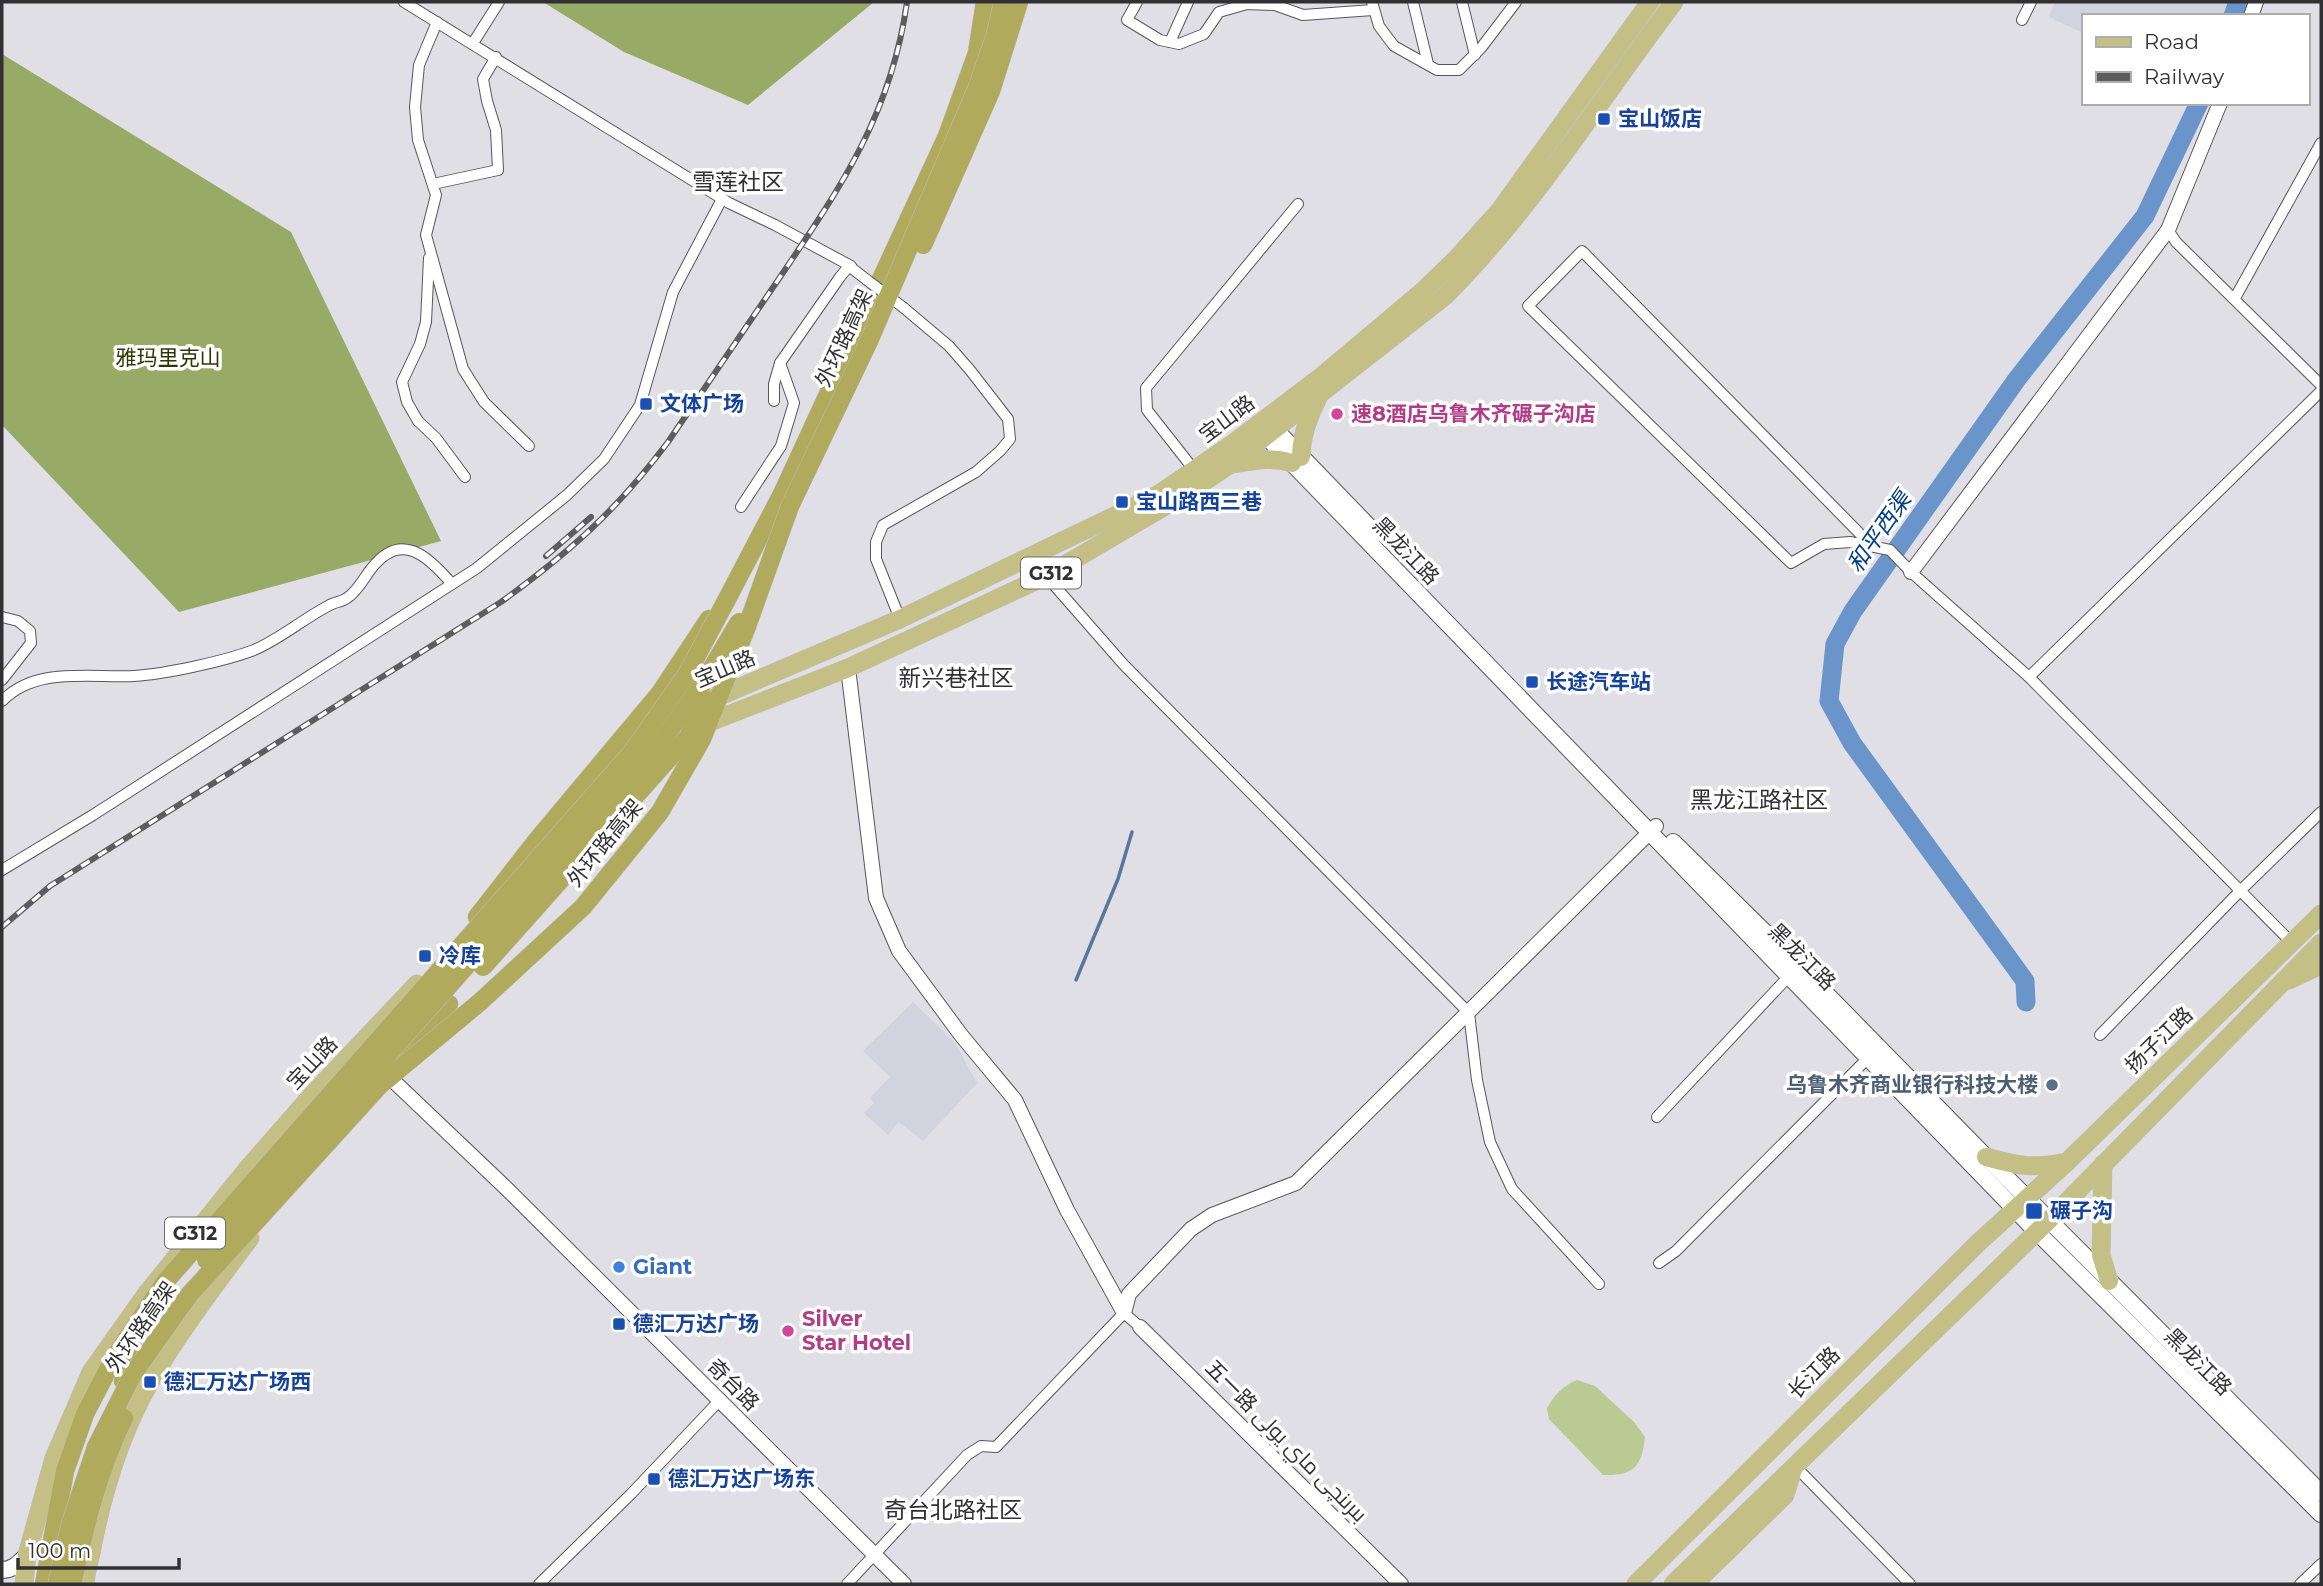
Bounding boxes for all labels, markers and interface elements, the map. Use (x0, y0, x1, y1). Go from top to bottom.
legend (2082, 14, 2309, 105)
text: Road (2144, 29, 2199, 54)
text: Railway (2144, 64, 2225, 89)
place label: 宝山饭店 (1618, 106, 1702, 131)
marker: 宝山饭店 (1596, 111, 1612, 127)
district label: 雪莲社区 (692, 168, 784, 196)
street label: 外环路高架 (810, 285, 877, 391)
park label: 雅玛里克山 (116, 345, 221, 370)
street label: 宝山路 (1194, 390, 1259, 448)
place label: 文体广场 (660, 391, 744, 416)
marker: 文体广场 (638, 396, 654, 412)
place label: 速8酒店乌鲁木齐碾子沟店 (1351, 401, 1596, 426)
marker: 速8酒店乌鲁木齐碾子沟店 (1329, 406, 1345, 422)
water label: 和平西渠 (1841, 484, 1919, 578)
place label: 宝山路西三巷 (1136, 489, 1262, 514)
marker: 宝山路西三巷 (1114, 494, 1130, 510)
street label: 黑龙江路 (1368, 512, 1445, 590)
road number: G312 (1021, 558, 1081, 588)
street label: 宝山路 (691, 645, 759, 692)
district label: 新兴巷社区 (899, 664, 1014, 692)
place label: 长途汽车站 (1546, 669, 1651, 694)
marker: 长途汽车站 (1524, 674, 1540, 690)
district label: 黑龙江路社区 (1690, 786, 1828, 814)
street label: 外环路高架 (562, 794, 647, 891)
street label: 黑龙江路 (1764, 918, 1841, 995)
place label: 冷库 (439, 943, 481, 968)
marker: 冷库 (417, 948, 433, 964)
street label: 扬子江路 (2120, 1001, 2198, 1078)
street label: 宝山路 (281, 1031, 342, 1094)
place label: 乌鲁木齐商业银行科技大楼 (1786, 1072, 2038, 1097)
marker: 乌鲁木齐商业银行科技大楼 (2044, 1077, 2060, 1093)
place label: 碾子沟 (2050, 1198, 2113, 1223)
marker: 碾子沟 (2024, 1201, 2044, 1221)
road number: G312 (165, 1218, 225, 1248)
place label: Giant (633, 1254, 692, 1279)
marker: Giant (611, 1259, 627, 1275)
street label: 外环路高架 (100, 1277, 181, 1377)
place label: Silver Star Hotel (802, 1306, 911, 1355)
place label: 德汇万达广场 (633, 1311, 759, 1336)
marker: 德汇万达广场 (611, 1316, 627, 1332)
marker: Silver Star Hotel (780, 1323, 796, 1339)
street label: 黑龙江路 (2160, 1323, 2237, 1400)
street label: 长江路 (1783, 1342, 1845, 1404)
street label: 奇台路 (702, 1354, 764, 1416)
street label: 五一路 بىرىنچى ماي يولى (1198, 1355, 1372, 1529)
place label: 德汇万达广场西 (164, 1369, 311, 1394)
marker: 德汇万达广场西 (142, 1374, 158, 1390)
place label: 德汇万达广场东 (668, 1466, 815, 1491)
marker: 德汇万达广场东 (646, 1471, 662, 1487)
district label: 奇台北路社区 (884, 1496, 1022, 1524)
scale bar (18, 1526, 178, 1570)
text: 100 m (28, 1538, 91, 1563)

